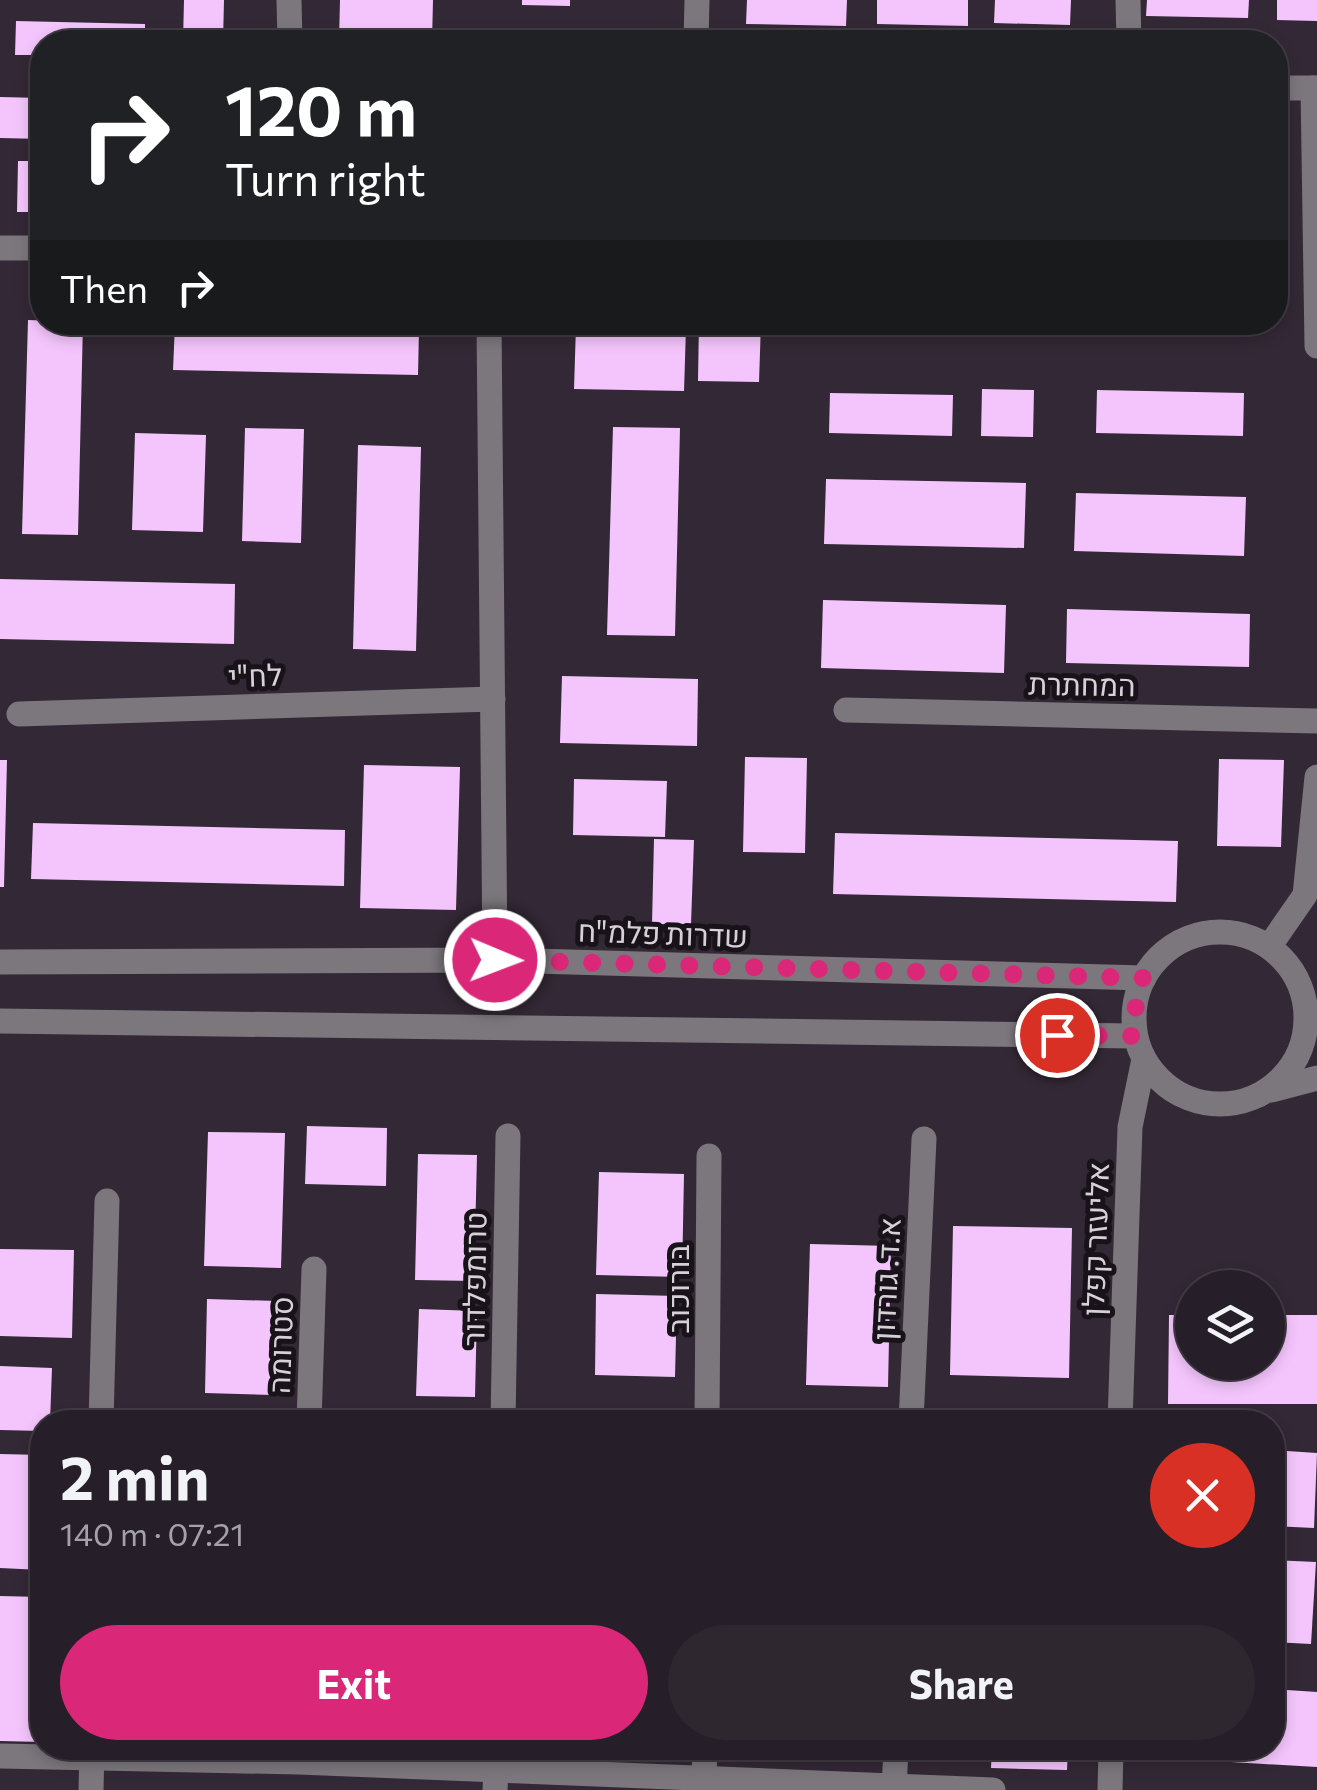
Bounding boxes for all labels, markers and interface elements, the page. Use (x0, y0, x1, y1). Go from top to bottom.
text: 120 m (225, 65, 417, 150)
icon: right (60, 70, 190, 200)
text: Turn right (225, 150, 426, 205)
icon: right (168, 260, 223, 315)
text: Then (60, 264, 148, 311)
street label: לח"י (227, 655, 283, 693)
street label: המחתרת (1028, 664, 1136, 702)
position arrow (443, 908, 547, 1012)
street label: שדרות פלמ"ח (577, 911, 749, 953)
pin (1015, 993, 1100, 1078)
icon: arrive (1030, 1008, 1085, 1063)
street label: אליעזר קפלן (1073, 1162, 1115, 1316)
street label: טרומפלדור (453, 1211, 493, 1347)
street label: א.ד. גורדון (863, 1217, 907, 1341)
street label: בורוכוב (658, 1244, 695, 1334)
map controls (1175, 1270, 1285, 1380)
button: layers (1175, 1270, 1285, 1380)
street label: סטרומה (259, 1295, 299, 1395)
text: 2 min (60, 1439, 209, 1512)
button: close (1150, 1443, 1255, 1548)
text: 140 m · 07:21 (60, 1513, 244, 1553)
button: Exit (60, 1625, 648, 1740)
button: Share (668, 1625, 1255, 1740)

